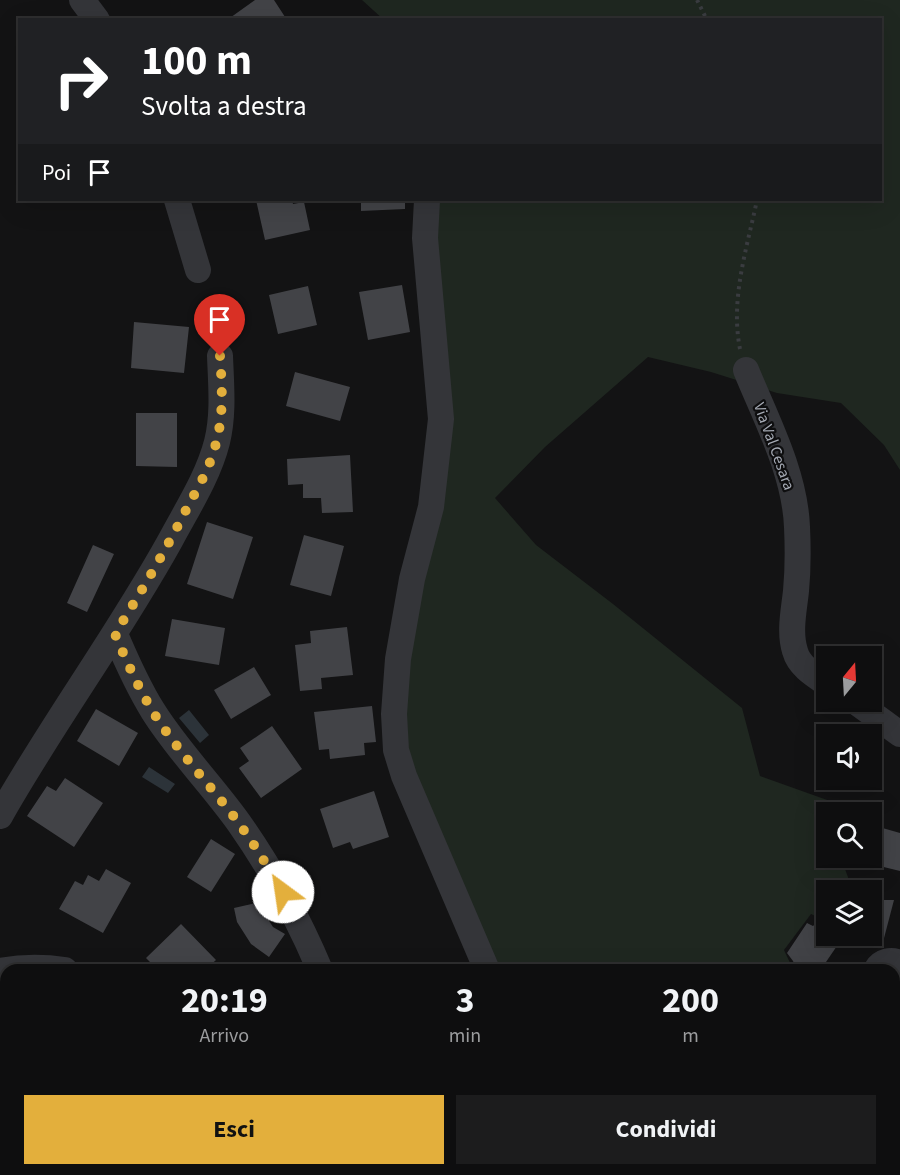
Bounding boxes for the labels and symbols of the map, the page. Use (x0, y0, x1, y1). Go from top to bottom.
pin (194, 294, 245, 356)
street label: Via Val Cesara (748, 399, 800, 493)
north arrow (816, 646, 882, 712)
position arrow (251, 860, 315, 924)

